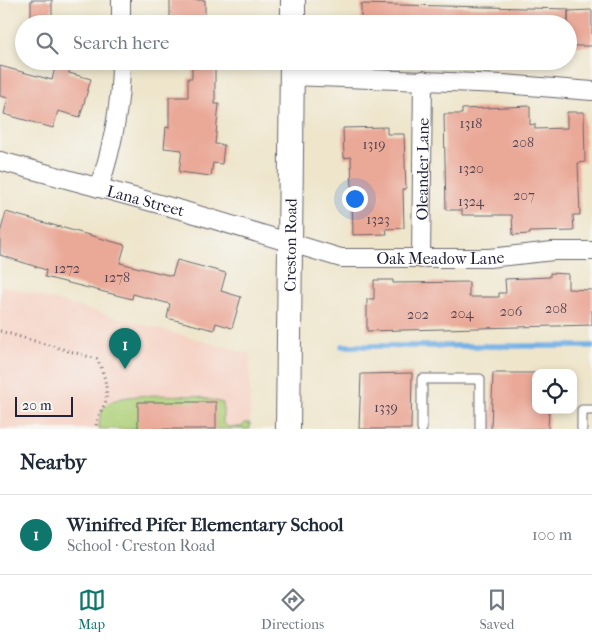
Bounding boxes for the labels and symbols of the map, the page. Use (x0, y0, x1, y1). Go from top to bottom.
house number: 1318 (460, 115, 482, 132)
street label: Oleander Lane (412, 117, 432, 220)
house number: 208 (512, 134, 534, 151)
house number: 1319 (362, 136, 386, 153)
house number: 1320 (458, 160, 484, 177)
street label: Lana Street (105, 181, 187, 220)
your location (342, 186, 368, 212)
house number: 207 (513, 187, 535, 204)
house number: 1324 (458, 193, 485, 210)
street label: Creston Road (280, 198, 300, 292)
house number: 1323 (366, 211, 390, 228)
street label: Oak Meadow Lane (377, 247, 505, 268)
house number: 1272 (54, 260, 80, 277)
house number: 1278 (104, 269, 130, 286)
house number: 208 (545, 300, 567, 317)
house number: 206 (500, 303, 523, 320)
house number: 204 (450, 305, 474, 322)
house number: 202 (407, 306, 429, 323)
pin: 1 (109, 328, 141, 369)
scale bar (15, 394, 72, 417)
house number: 1339 (374, 399, 398, 416)

